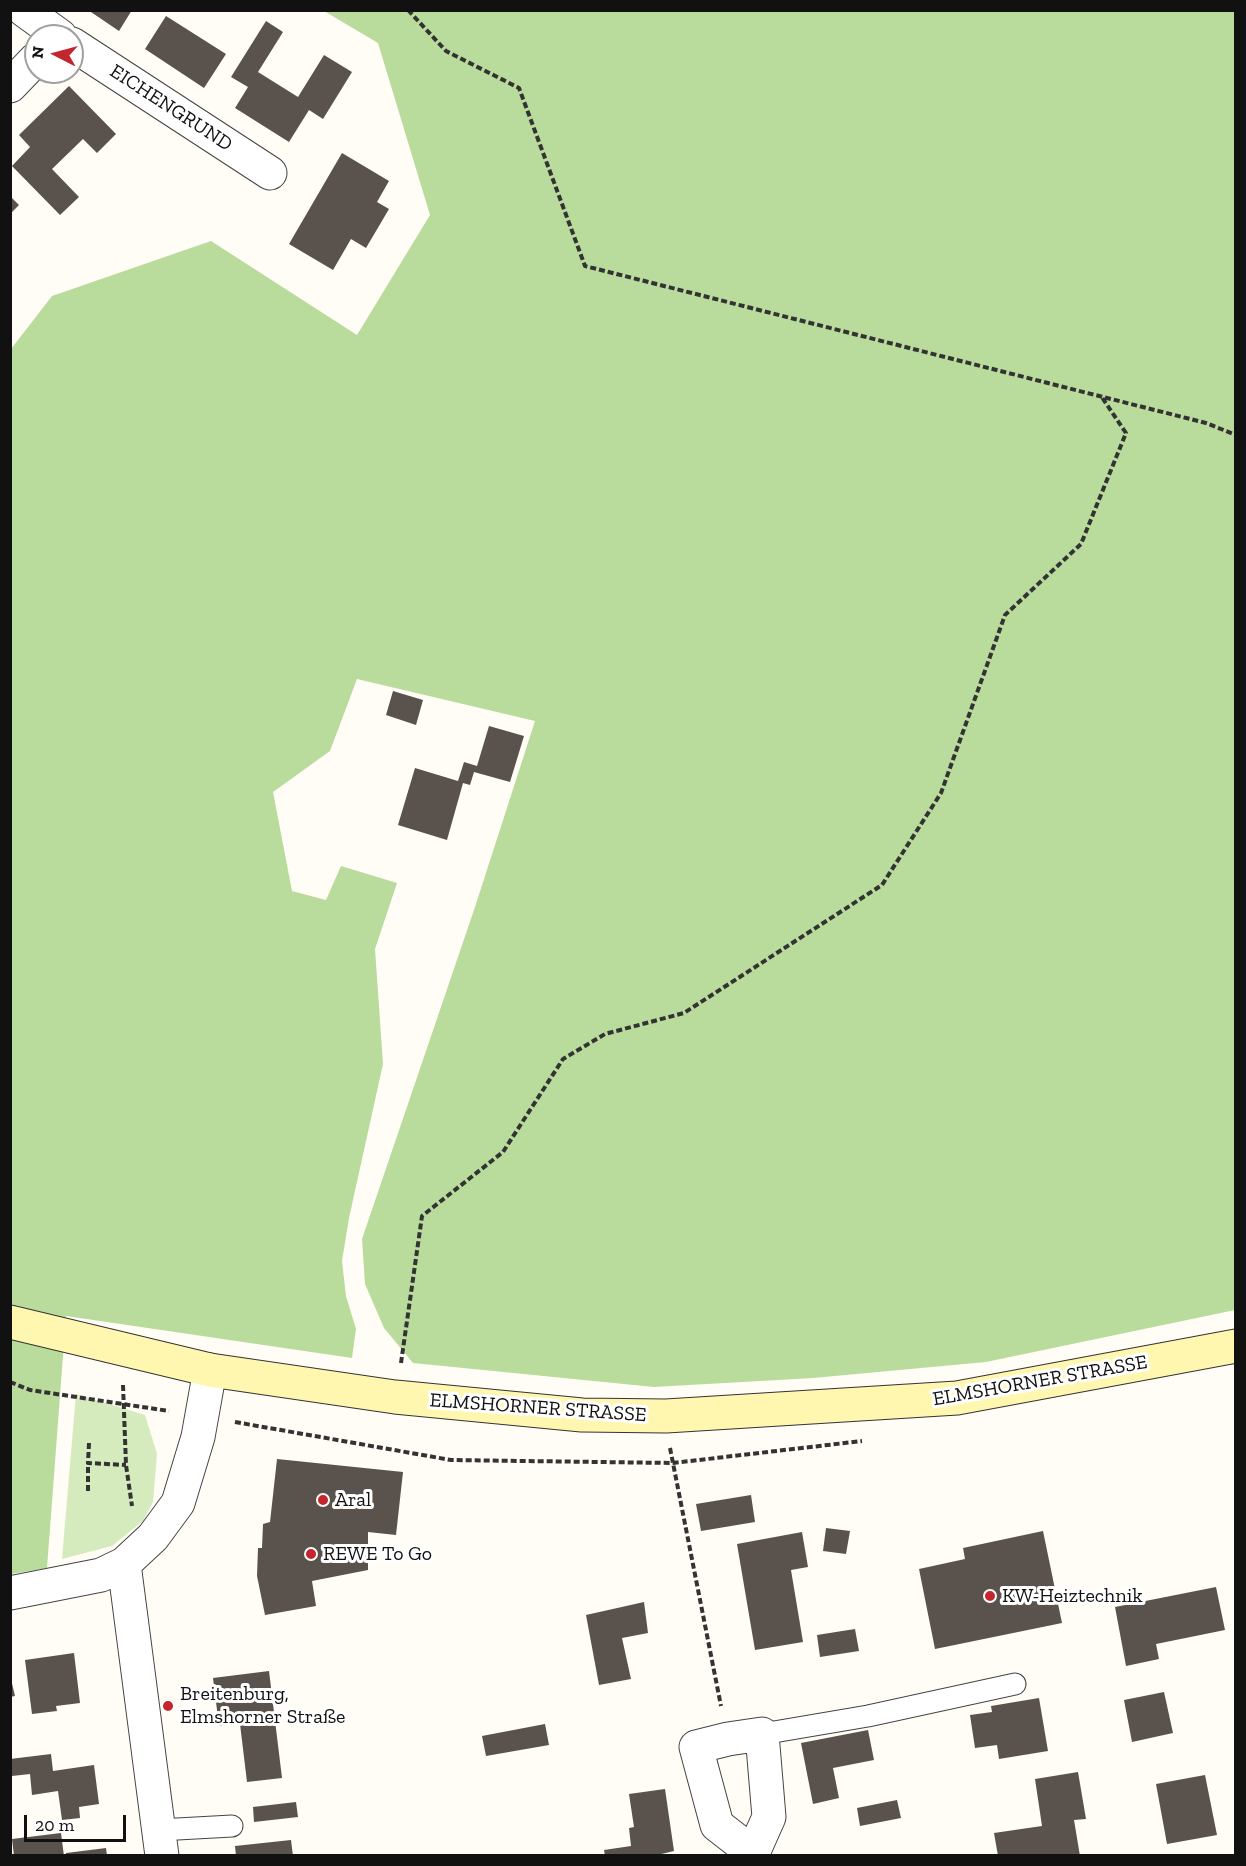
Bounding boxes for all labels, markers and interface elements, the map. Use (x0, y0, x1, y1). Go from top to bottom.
north arrow (24, 24, 84, 84)
text: N (28, 45, 48, 59)
street label: EICHENGRUND (105, 59, 237, 157)
street label: ELMSHORNER STRASSE (931, 1350, 1149, 1412)
street label: ELMSHORNER STRASSE (429, 1388, 647, 1428)
place label: Aral (335, 1488, 371, 1512)
marker: Aral (316, 1493, 330, 1507)
place label: REWE To Go (323, 1542, 432, 1566)
marker: REWE To Go (304, 1547, 318, 1561)
place label: KW-Heiztechnik (1002, 1584, 1143, 1608)
marker: KW-Heiztechnik (983, 1589, 997, 1603)
place label: Breitenburg, Elmshorner Straße (180, 1682, 345, 1729)
marker: Breitenburg, Elmshorner Straße (161, 1699, 175, 1713)
scale bar (27, 1803, 129, 1841)
text: 20 m (35, 1814, 74, 1836)

